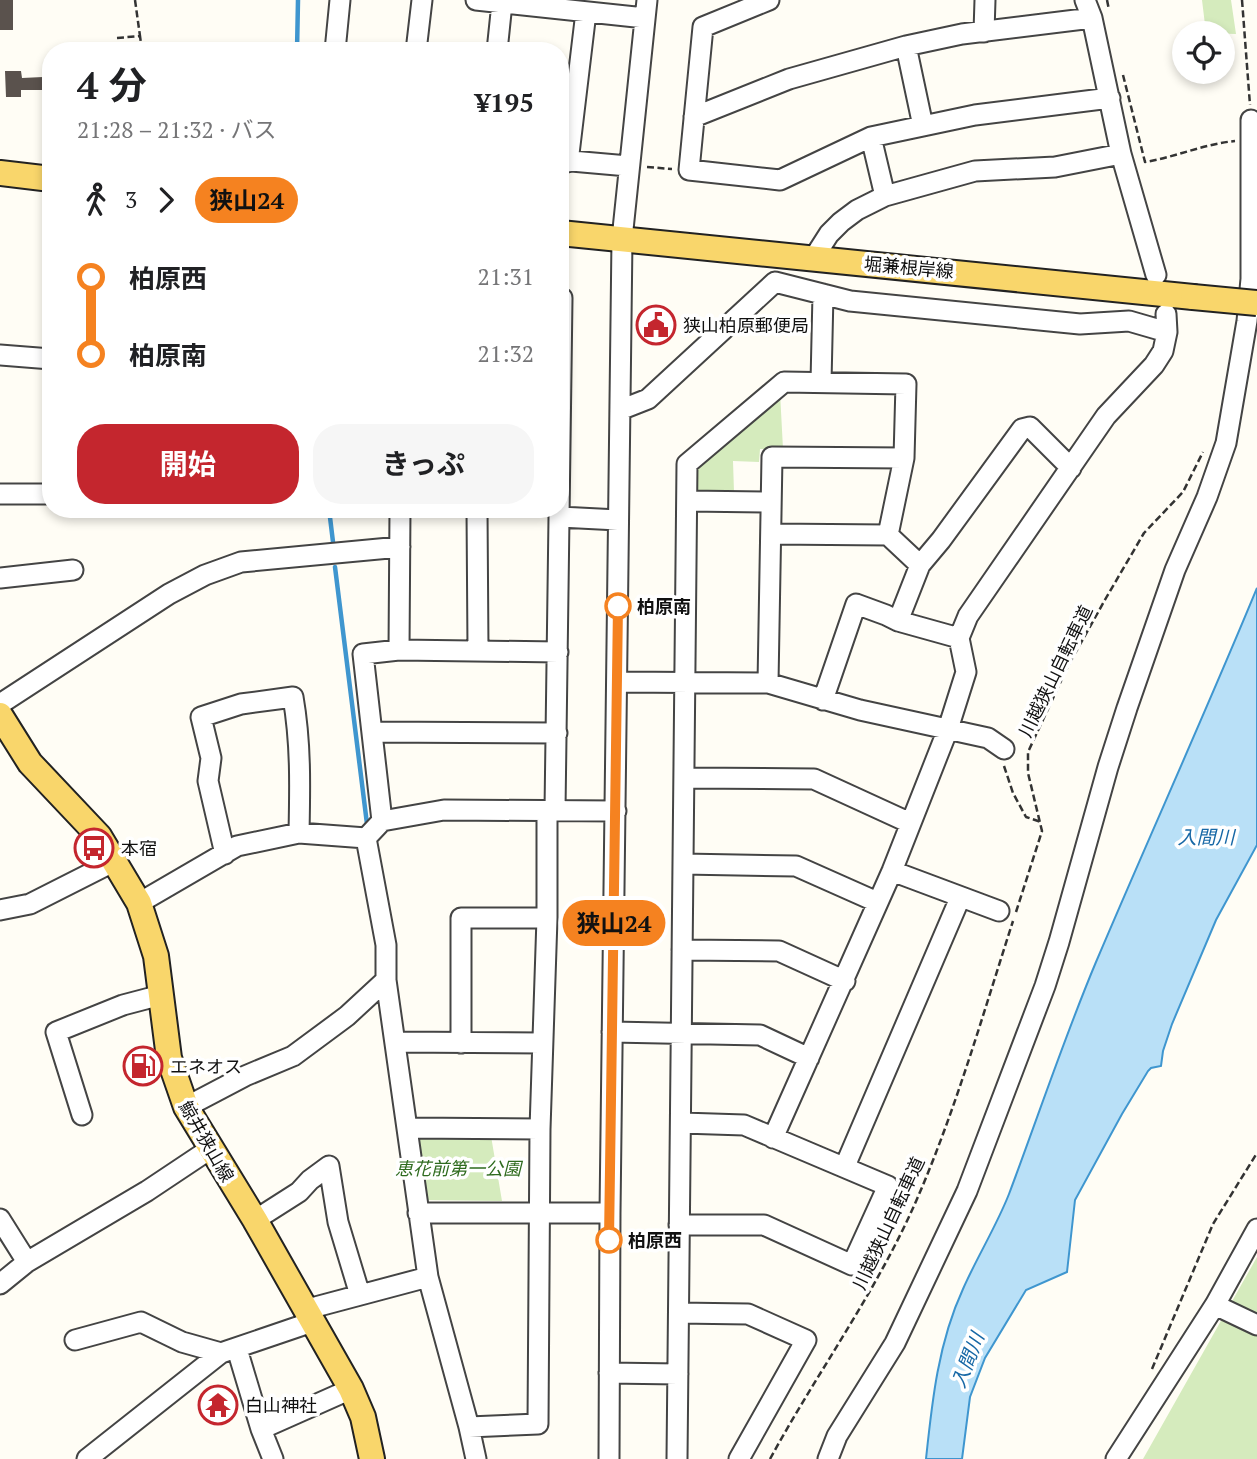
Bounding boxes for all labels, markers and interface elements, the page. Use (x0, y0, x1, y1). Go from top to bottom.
map controls (1172, 21, 1235, 84)
button: locate (1172, 21, 1235, 84)
text: 4 分 (77, 60, 147, 110)
text: ¥195 (475, 85, 534, 119)
text: 21:28 – 21:32 · バス (77, 114, 277, 145)
icon: walk (77, 181, 115, 219)
icon: forward (147, 181, 185, 219)
text: 3 (125, 184, 137, 215)
text: 狭山24 (209, 184, 284, 216)
street label: 堀兼根岸線 (863, 251, 955, 283)
text: 柏原西 (129, 261, 207, 295)
text: 21:31 (477, 261, 534, 292)
public building icon: 狭山柏原郵便局 (635, 304, 677, 346)
place label: 狭山柏原郵便局 (683, 313, 809, 337)
text: 柏原南 (129, 338, 207, 372)
text: 21:32 (477, 338, 534, 369)
button: 開始 (77, 424, 299, 504)
button: きっぷ (313, 424, 534, 504)
marker: 柏原南 (605, 593, 631, 619)
place label: 柏原南 (637, 594, 691, 618)
street label: 川越狭山自転車道 (1013, 601, 1097, 741)
water label: 入間川 (1177, 824, 1236, 849)
bus stop icon: 本宿 (73, 827, 115, 869)
place label: 本宿 (121, 836, 157, 860)
line badge: 狭山24 (565, 900, 663, 946)
text: 狭山24 (576, 907, 652, 939)
fuel station icon: エネオス (122, 1045, 164, 1087)
place label: エネオス (170, 1054, 242, 1078)
street label: 鯨井狭山線 (174, 1096, 240, 1186)
street label: 川越狭山自転車道 (847, 1153, 929, 1293)
park label: 恵花前第一公園 (395, 1156, 524, 1180)
marker: 柏原西 (596, 1227, 622, 1253)
place label: 柏原西 (628, 1228, 682, 1252)
water label: 入間川 (945, 1327, 990, 1391)
temple icon: 白山神社 (197, 1384, 239, 1426)
place label: 白山神社 (245, 1393, 317, 1417)

